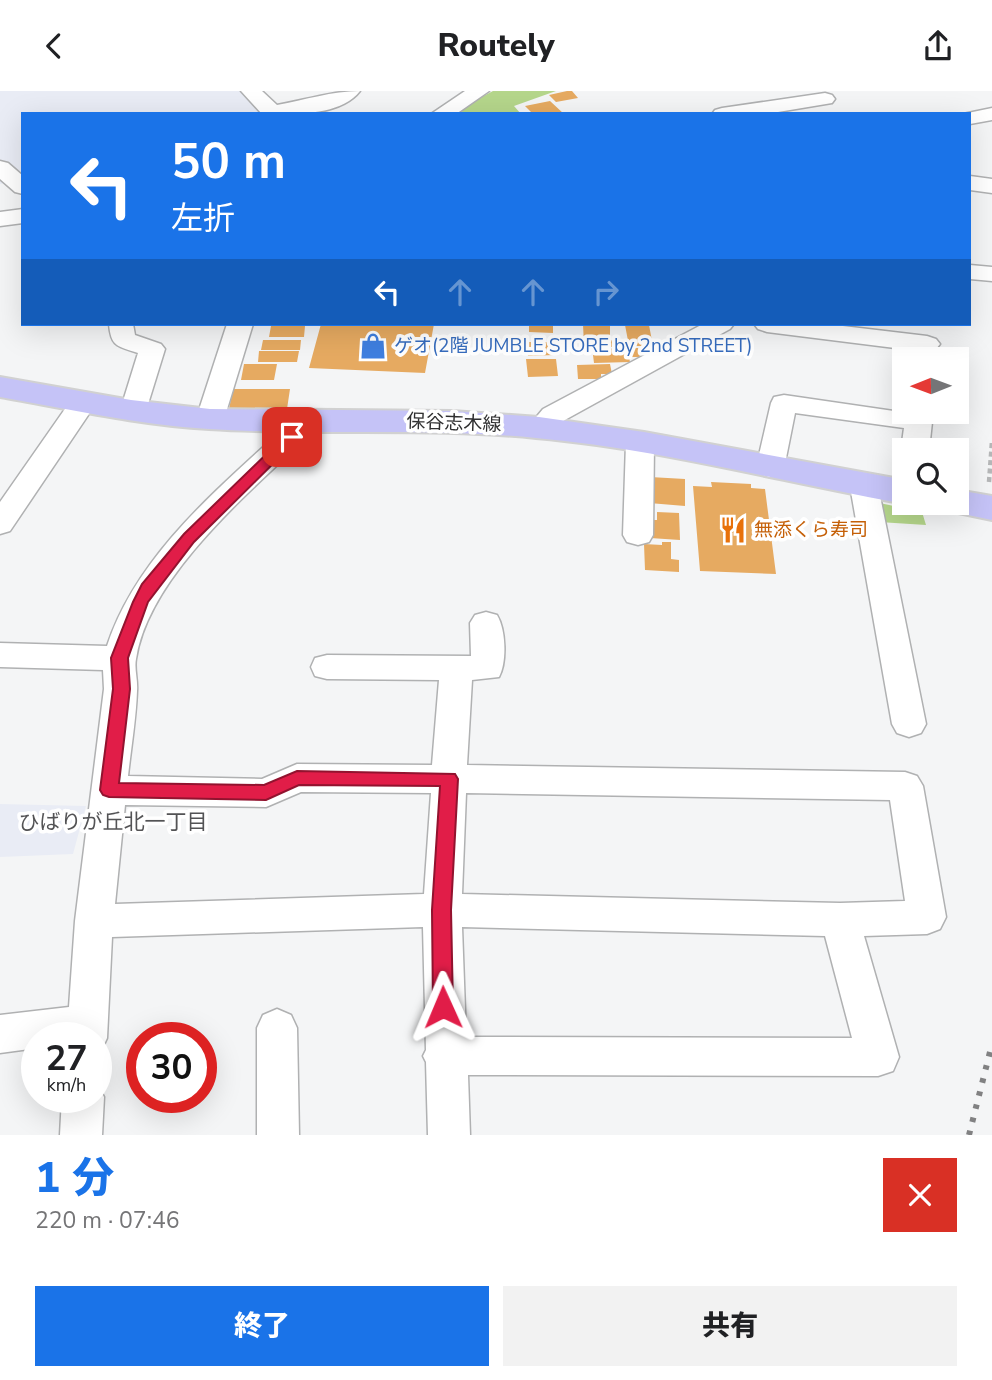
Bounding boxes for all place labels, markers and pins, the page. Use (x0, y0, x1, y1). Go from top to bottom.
shop icon: ゲオ(2階 JUMBLE STORE by 2nd STREET) (358, 331, 388, 361)
place label: ゲオ(2階 JUMBLE STORE by 2nd STREET) (394, 333, 753, 359)
pin (262, 407, 322, 467)
restaurant icon: 無添くら寿司 (718, 515, 748, 545)
place label: 無添くら寿司 (754, 517, 868, 543)

